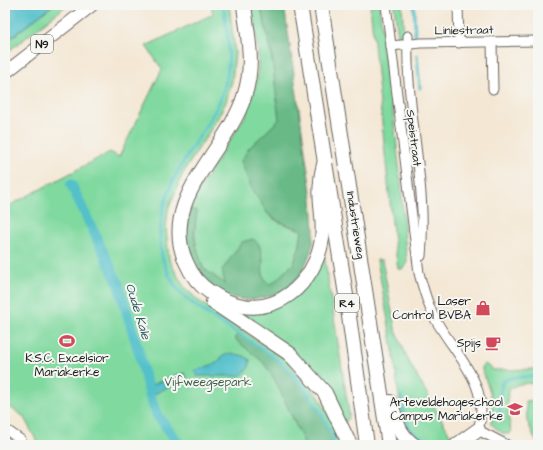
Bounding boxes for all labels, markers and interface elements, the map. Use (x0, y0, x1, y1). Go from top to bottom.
street label: Liniestraat (434, 21, 494, 40)
road number: N9 (31, 35, 53, 53)
street label: Speistraat (402, 109, 425, 168)
street label: Industrieweg (341, 190, 369, 260)
water label: Oude Kale (121, 281, 155, 342)
place label: Laser Control BVBA (393, 293, 471, 324)
road number: R4 (335, 294, 359, 312)
shop icon: Laser Control BVBA (474, 299, 492, 317)
sports icon: K.S.C. Excelsior Mariakerke (58, 332, 76, 350)
cafe icon: Spijs (484, 334, 502, 352)
place label: Spijs (457, 335, 481, 352)
place label: K.S.C. Excelsior Mariakerke (25, 350, 109, 381)
park label: Vijfweegsepark (165, 374, 252, 392)
place label: Arteveldehogeschool Campus Mariakerke (390, 394, 504, 425)
school or university icon: Arteveldehogeschool Campus Mariakerke (506, 400, 524, 418)

